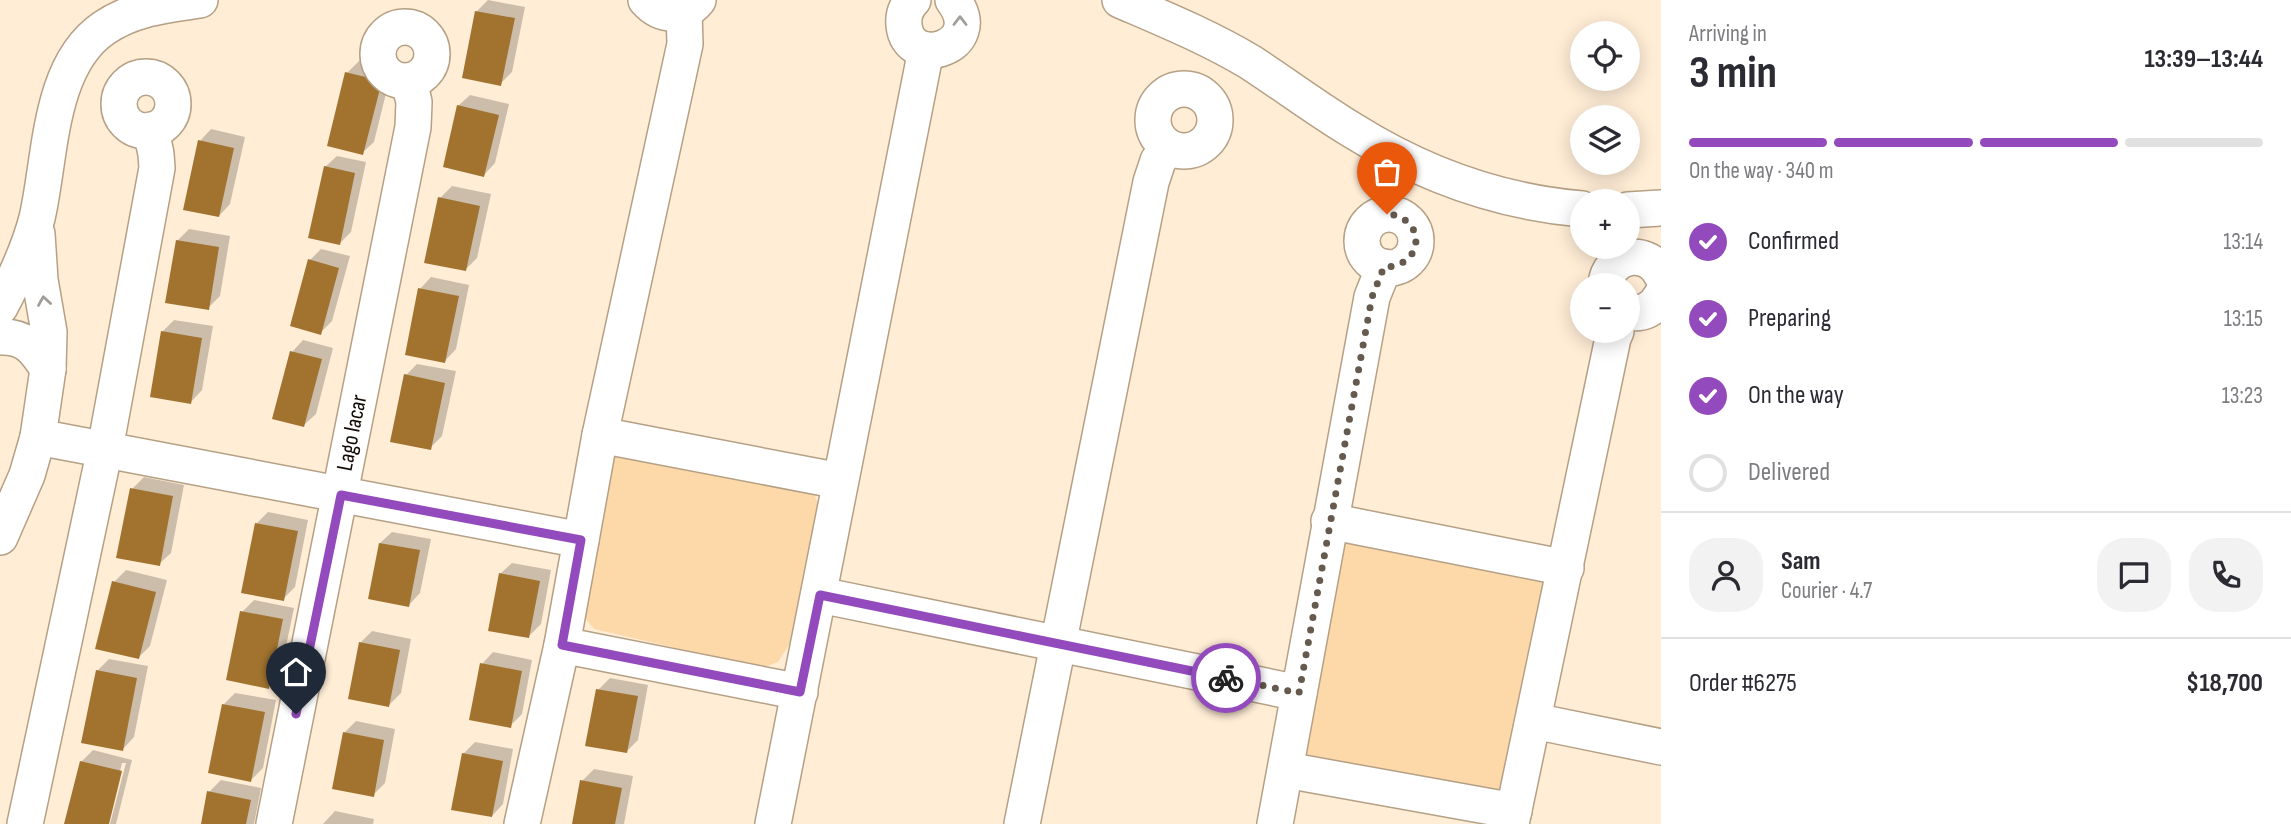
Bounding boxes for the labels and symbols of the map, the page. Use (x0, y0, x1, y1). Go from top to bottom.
one-way arrow (952, 15, 967, 26)
pin (1357, 142, 1417, 214)
one-way arrow (37, 295, 52, 307)
street label: Lago lacar (331, 392, 373, 473)
pin (266, 642, 326, 714)
courier (1191, 643, 1261, 713)

